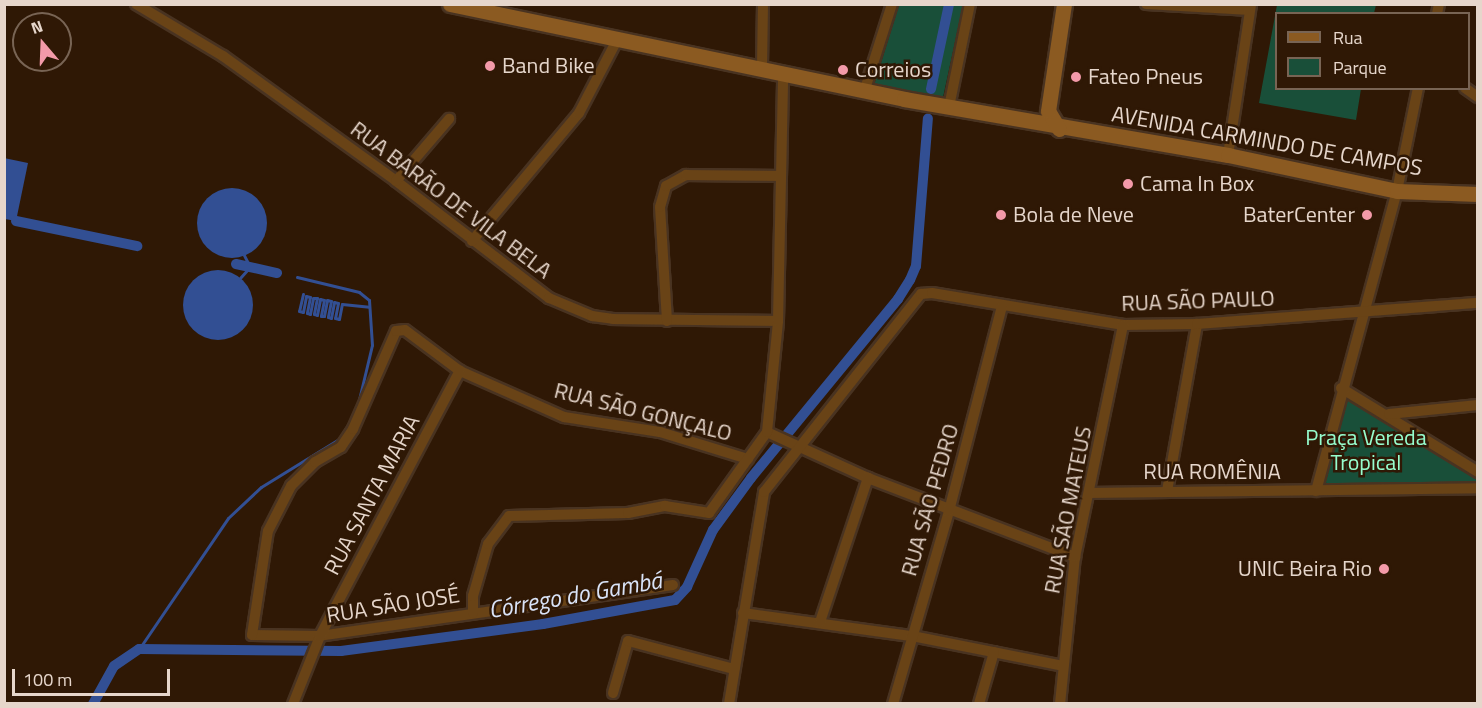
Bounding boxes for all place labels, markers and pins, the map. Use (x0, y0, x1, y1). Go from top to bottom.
place label: Band Bike (502, 53, 595, 79)
place label: Correios (855, 57, 931, 83)
marker: Band Bike (483, 59, 497, 73)
marker: Correios (836, 63, 850, 77)
place label: Fateo Pneus (1088, 64, 1203, 90)
marker: Fateo Pneus (1069, 70, 1083, 84)
place label: Cama In Box (1140, 171, 1254, 197)
marker: Cama In Box (1121, 177, 1135, 191)
place label: Bola de Neve (1013, 202, 1134, 228)
place label: BaterCenter (1243, 202, 1355, 228)
marker: Bola de Neve (994, 208, 1008, 222)
marker: BaterCenter (1360, 208, 1374, 222)
place label: UNIC Beira Rio (1238, 556, 1372, 582)
marker: UNIC Beira Rio (1377, 562, 1391, 576)

